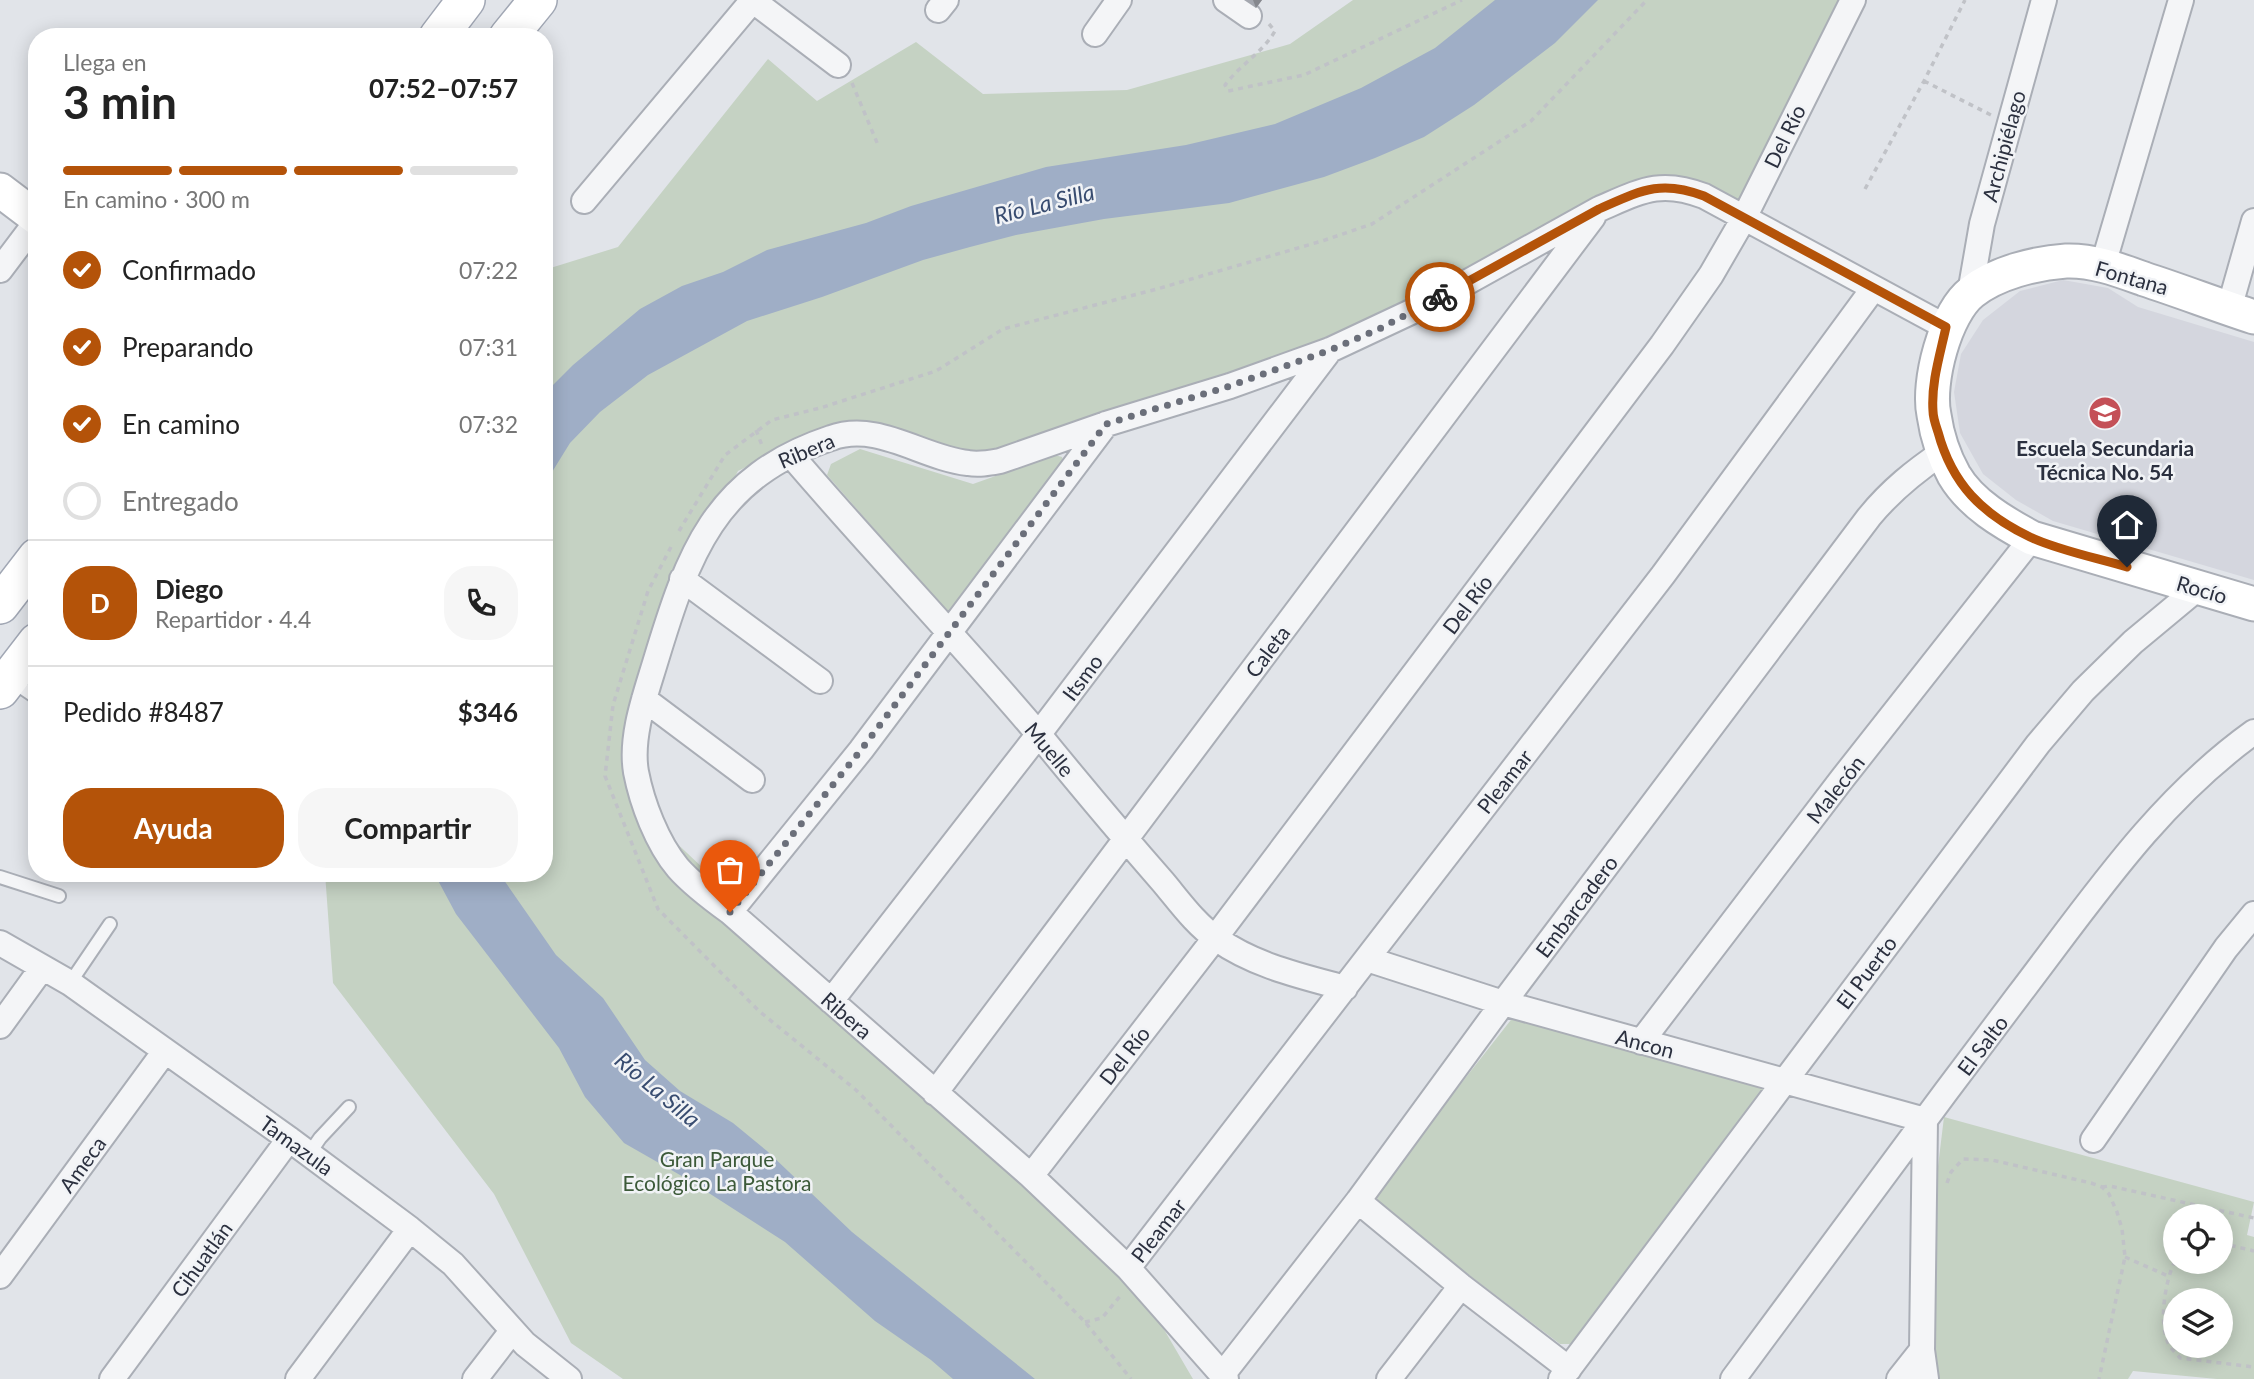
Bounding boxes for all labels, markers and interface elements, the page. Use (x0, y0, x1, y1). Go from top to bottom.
text: Llega en (63, 48, 147, 76)
text: 07:52–07:57 (369, 72, 518, 104)
text: 3 min (63, 74, 177, 129)
street label: Archipiélago (1976, 88, 2030, 204)
street label: Del Río (1758, 100, 1810, 172)
water label: Río La Silla (991, 177, 1097, 229)
text: En camino · 300 m (63, 185, 250, 213)
icon: check (63, 251, 101, 289)
text: Confirmado (122, 254, 256, 286)
street label: Fontana (2093, 255, 2171, 299)
text: 07:22 (459, 256, 518, 284)
courier (1405, 262, 1475, 332)
icon: bike (1421, 278, 1459, 316)
icon: check (63, 328, 101, 366)
text: Preparando (122, 331, 254, 363)
text: 07:31 (459, 333, 518, 361)
school or university icon: Escuela Secundaria Técnica No. 54 (2086, 394, 2124, 432)
icon: check (63, 405, 101, 443)
text: En camino (122, 408, 240, 440)
text: 07:32 (459, 410, 518, 438)
street label: Ribera (774, 427, 838, 473)
place label: Escuela Secundaria Técnica No. 54 (2016, 435, 2194, 484)
text: Entregado (122, 485, 239, 517)
pin (2097, 495, 2157, 567)
icon: home (2108, 506, 2146, 544)
button: phone (444, 566, 518, 640)
street label: Del Río (1437, 570, 1497, 638)
street label: Rocío (2174, 570, 2230, 608)
text: Diego (155, 573, 223, 605)
text: D (90, 587, 110, 619)
text: Repartidor · 4.4 (155, 605, 311, 633)
street label: Caleta (1239, 620, 1295, 682)
street label: Itsmo (1057, 649, 1107, 705)
text: Pedido #8487 (63, 696, 224, 728)
text: $346 (458, 696, 518, 728)
street label: Muelle (1020, 717, 1080, 781)
street label: Pleamar (1471, 744, 1537, 818)
street label: Malecón (1801, 750, 1869, 828)
button: Ayuda (63, 788, 284, 868)
button: Compartir (298, 788, 518, 868)
pin (700, 840, 760, 912)
street label: Embarcadero (1530, 850, 1622, 962)
icon: bag (711, 851, 749, 889)
street label: El Puerto (1831, 931, 1902, 1013)
street label: Ribera (817, 986, 877, 1044)
street label: El Salto (1951, 1010, 2013, 1080)
street label: Del Río (1093, 1021, 1155, 1089)
street label: Ancon (1613, 1023, 1677, 1063)
water label: Río La Silla (610, 1045, 706, 1133)
street label: Tamazula (255, 1110, 339, 1180)
street label: Ameca (53, 1131, 111, 1197)
park label: Gran Parque Ecológico La Pastora (623, 1146, 811, 1195)
street label: Pleamar (1125, 1193, 1191, 1267)
map controls (2163, 1204, 2233, 1358)
button: locate (2163, 1204, 2233, 1274)
street label: Cihuatlán (165, 1216, 237, 1302)
button: layers (2163, 1288, 2233, 1358)

